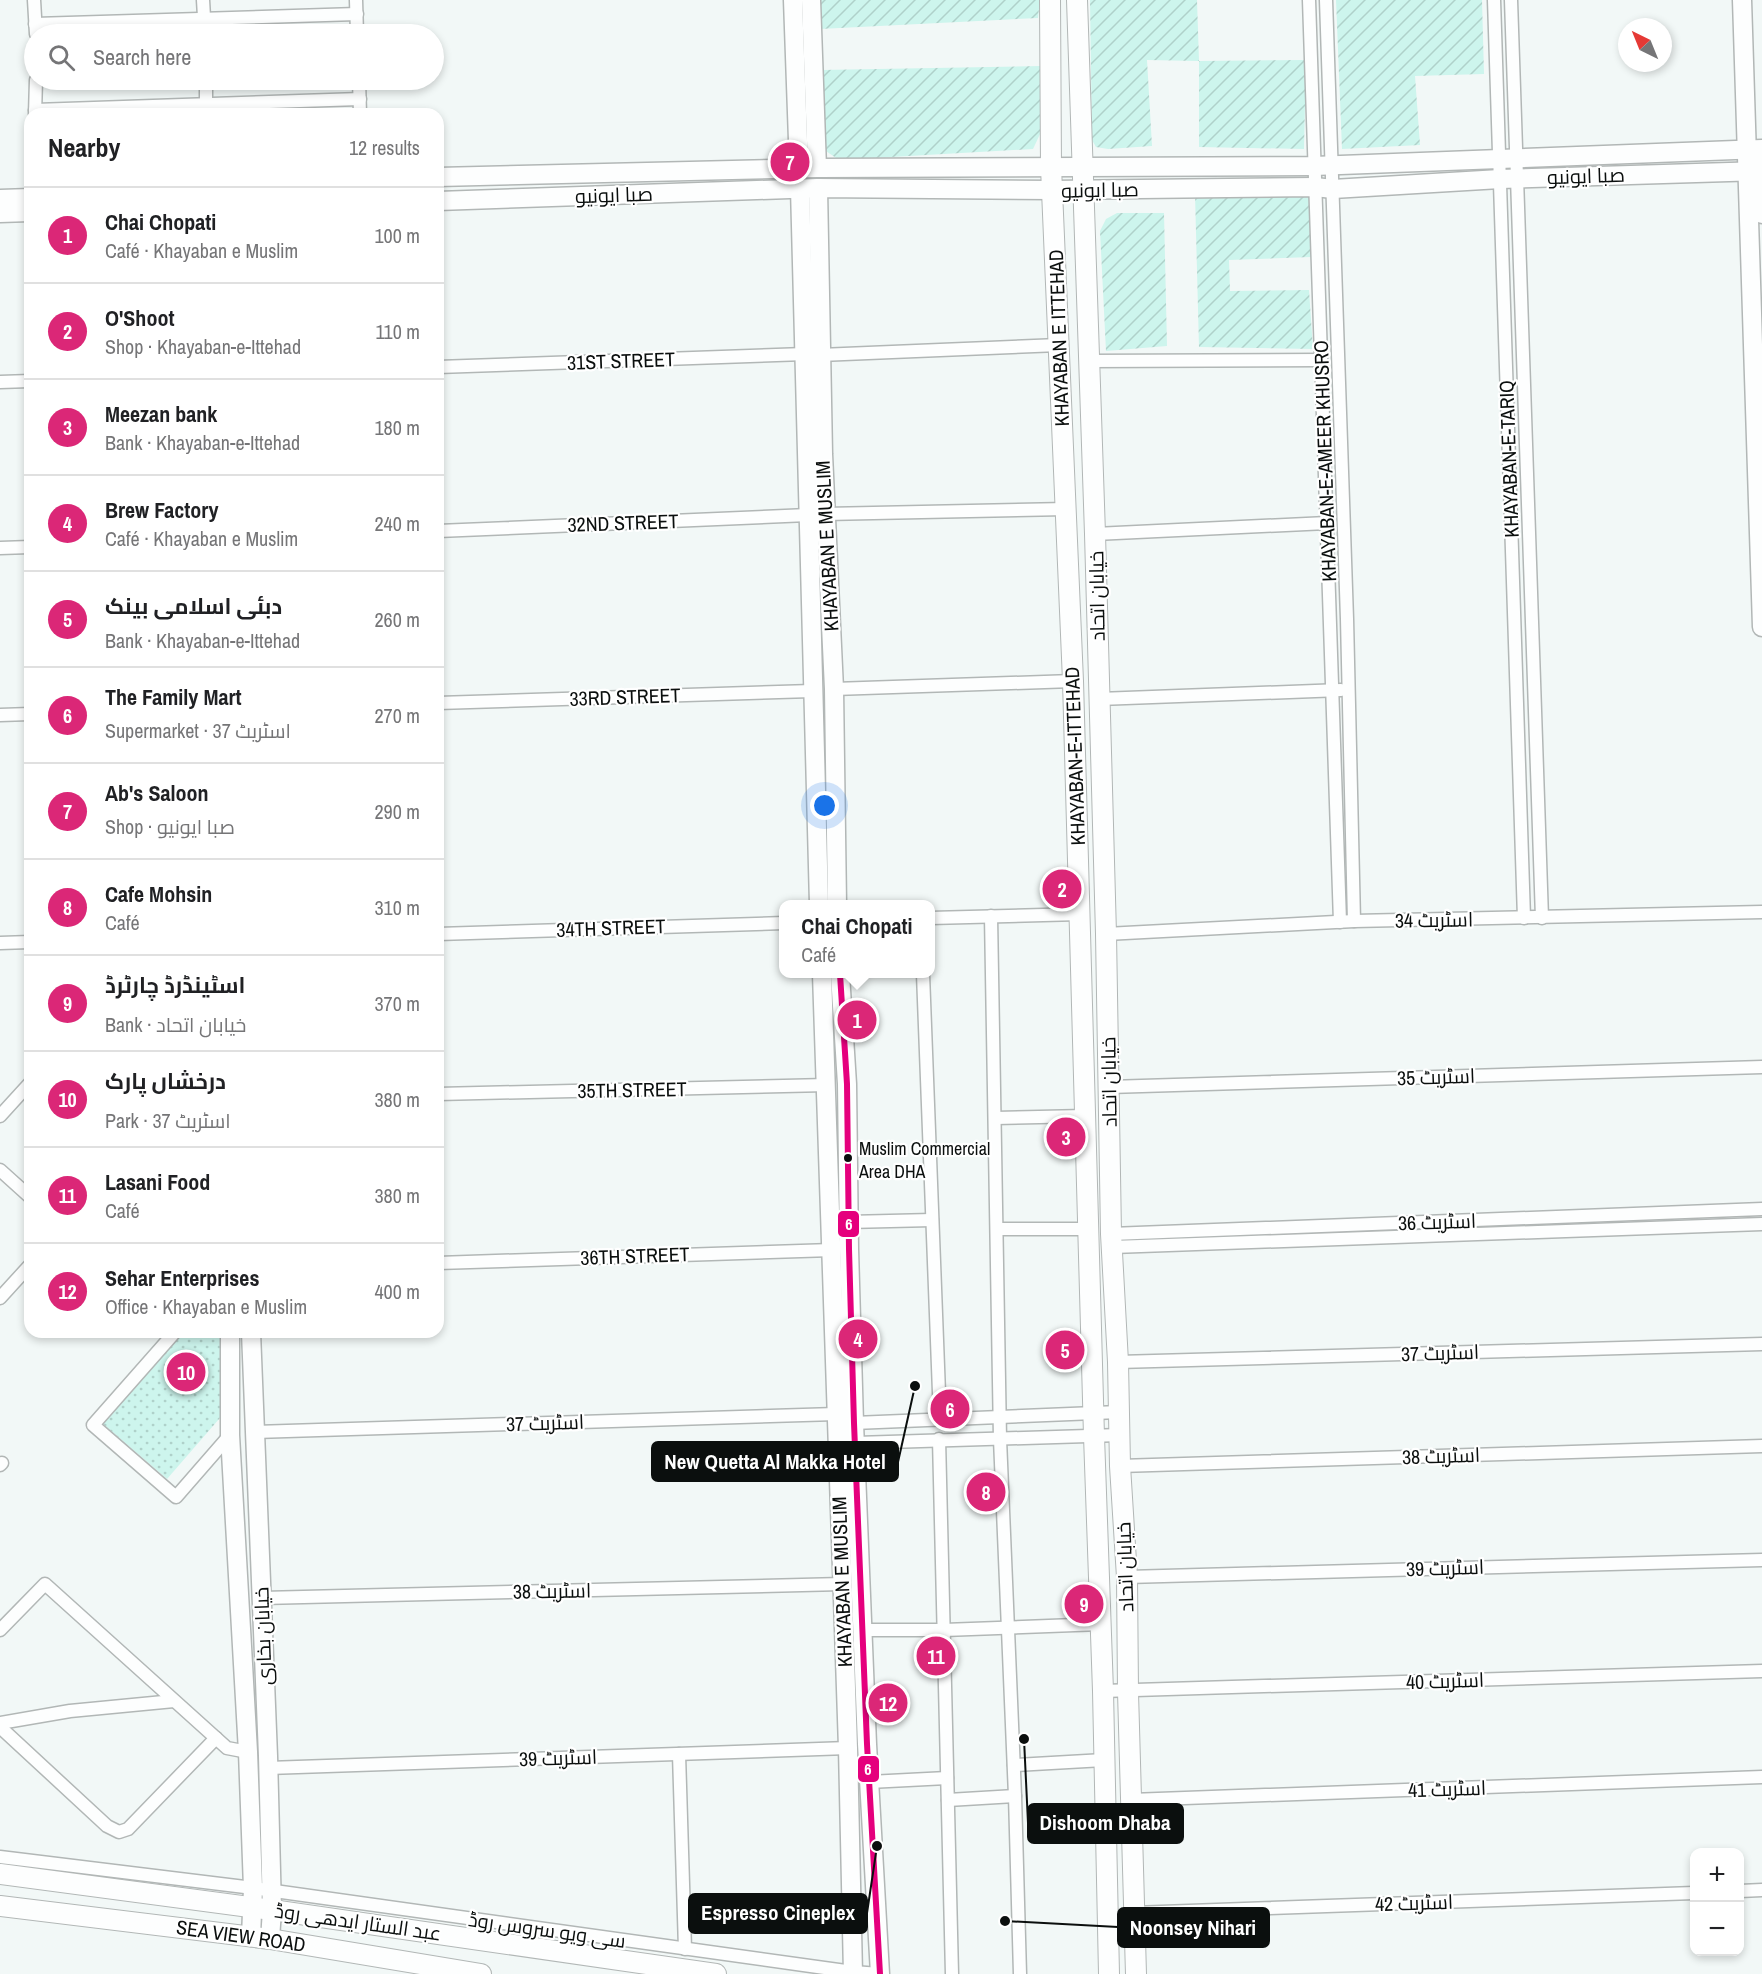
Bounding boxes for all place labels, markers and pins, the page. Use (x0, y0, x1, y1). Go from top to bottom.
pin: 7 (770, 140, 810, 184)
pin: 2 (1042, 866, 1082, 912)
pin: 1 (838, 998, 876, 1042)
pin: 3 (1046, 1114, 1086, 1160)
place label: Muslim Commercial Area DHA (858, 1136, 990, 1184)
marker: Muslim Commercial Area DHA (842, 1152, 854, 1164)
pin: 4 (838, 1316, 878, 1362)
pin: 5 (1046, 1328, 1084, 1372)
pin: 10 (166, 1350, 206, 1394)
pin: 6 (930, 1386, 970, 1432)
callout: New Quetta Al Makka Hotel (652, 1442, 898, 1481)
pin: 8 (966, 1470, 1006, 1514)
pin: 9 (1064, 1582, 1104, 1626)
pin: 11 (916, 1634, 956, 1678)
pin: 12 (868, 1680, 908, 1726)
callout: Dishoom Dhaba (1028, 1804, 1183, 1843)
callout: Espresso Cineplex (689, 1894, 867, 1933)
callout: Noonsey Nihari (1118, 1908, 1269, 1947)

